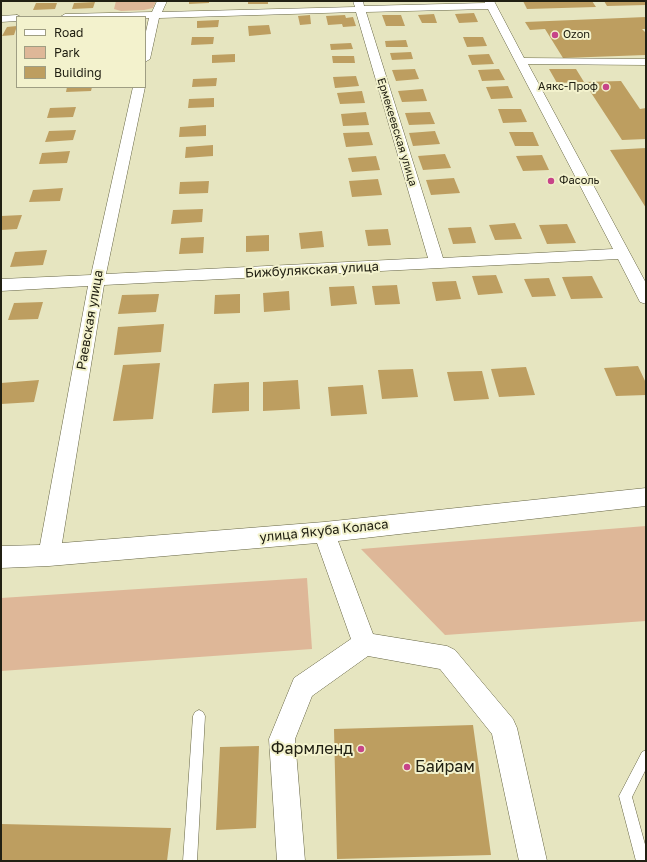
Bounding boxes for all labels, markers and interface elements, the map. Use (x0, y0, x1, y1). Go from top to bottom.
legend (16, 16, 146, 88)
text: Road (54, 25, 83, 40)
place label: Ozon (563, 28, 590, 42)
marker: Ozon (550, 30, 560, 40)
text: Park (54, 45, 80, 60)
text: Building (54, 65, 102, 80)
street label: Ермекеевская улица (374, 76, 420, 188)
place label: Аякс-Проф (538, 80, 598, 94)
marker: Аякс-Проф (601, 82, 611, 92)
place label: Фасоль (559, 174, 599, 188)
marker: Фасоль (546, 176, 556, 186)
street label: Бижбулякская улица (245, 259, 379, 281)
street label: Раевская улица (74, 269, 106, 371)
street label: улица Якуба Коласа (259, 516, 389, 546)
place label: Фармленд (271, 739, 353, 759)
marker: Фармленд (356, 744, 366, 754)
place label: Байрам (415, 757, 475, 777)
marker: Байрам (402, 762, 412, 772)

